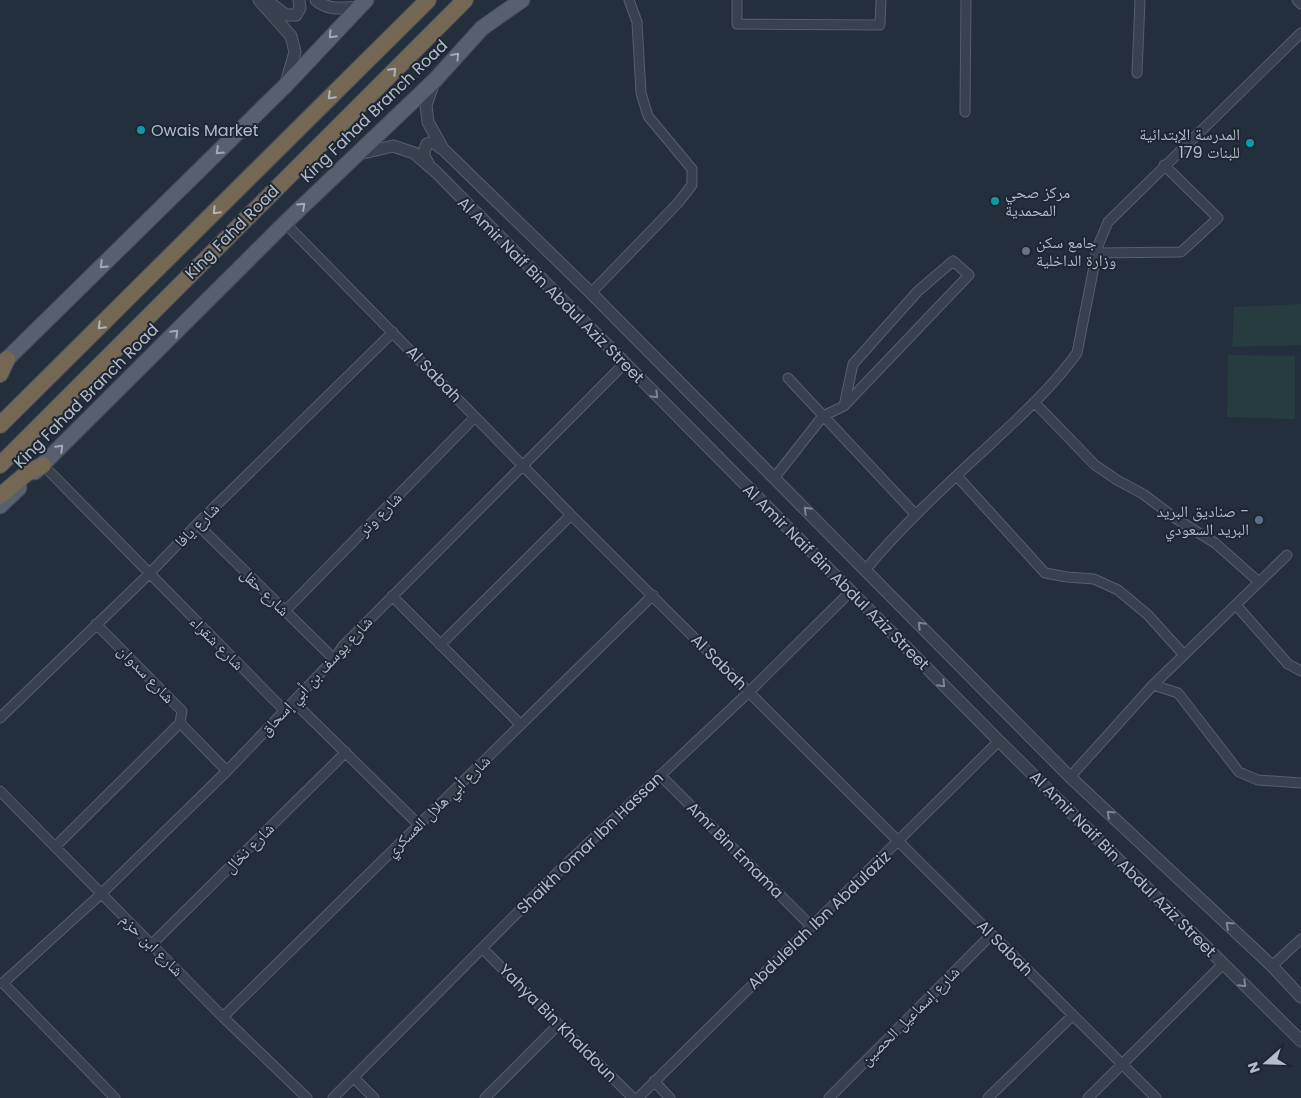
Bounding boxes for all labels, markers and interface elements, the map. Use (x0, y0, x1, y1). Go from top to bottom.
one-way arrow (329, 30, 338, 39)
street label: King Fahad Branch Road (295, 34, 453, 188)
one-way arrow (450, 53, 459, 62)
one-way arrow (387, 68, 396, 77)
one-way arrow (328, 90, 337, 99)
place label: Owais Market (151, 119, 259, 142)
place label: المدرسة الإبتدائية 179 للبنات (1139, 123, 1240, 164)
marker: Owais Market (135, 124, 147, 136)
marker: المدرسة الإبتدائية 179 للبنات (1244, 137, 1256, 149)
one-way arrow (215, 145, 224, 154)
street label: King Fahd Road (180, 180, 284, 284)
place label: مركز صحي المحمدية (1005, 181, 1070, 222)
street label: Al Amir Naif Bin Abdul Aziz Street (453, 192, 650, 389)
marker: مركز صحي المحمدية (989, 195, 1001, 207)
one-way arrow (297, 203, 306, 212)
one-way arrow (213, 205, 222, 214)
place label: جامع سكن وزارة الداخلية (1036, 231, 1116, 272)
marker: جامع سكن وزارة الداخلية (1020, 245, 1032, 257)
one-way arrow (99, 259, 108, 268)
street label: King Fahad Branch Road (8, 318, 164, 474)
one-way arrow (98, 320, 107, 329)
one-way arrow (169, 330, 178, 339)
street label: Al Sabah (401, 340, 467, 408)
one-way arrow (649, 389, 658, 398)
one-way arrow (54, 445, 63, 454)
street label: Al Amir Naif Bin Abdul Aziz Street (738, 479, 935, 676)
street label: شارع وتر (352, 487, 407, 542)
street label: شارع يافا (169, 497, 225, 553)
place label: صناديق البريد - البريد السعودي (1157, 500, 1249, 542)
one-way arrow (804, 507, 813, 516)
marker: صناديق البريد - البريد السعودي (1253, 514, 1265, 526)
street label: شارع حقل (235, 563, 295, 621)
street label: شارع شقراء (185, 611, 249, 675)
street label: شارع يوسف بن أبي إسحاق (254, 611, 379, 742)
one-way arrow (918, 622, 927, 631)
street label: Al Sabah (686, 629, 752, 695)
street label: شارع سدوان (112, 640, 180, 708)
one-way arrow (936, 678, 945, 687)
street label: شارع أبي هلال العسكري (380, 750, 496, 863)
street label: Al Amir Naif Bin Abdul Aziz Street (1025, 766, 1222, 963)
street label: Shaikh Omar Ibn Hassan (511, 767, 669, 919)
street label: Amr Bin Emama (681, 796, 789, 904)
one-way arrow (1107, 811, 1116, 820)
street label: شارع نخال (218, 817, 280, 879)
street label: Abdulelah Ibn Abdulaziz (742, 845, 896, 995)
street label: شارع ابن حزم (115, 908, 189, 982)
street label: Al Sabah (972, 915, 1038, 981)
one-way arrow (1226, 922, 1235, 931)
street label: Yahya Bin Khaldoun (494, 959, 622, 1087)
street label: شارع إسماعيل الحصين (855, 961, 965, 1071)
one-way arrow (1237, 978, 1246, 987)
north arrow (1241, 1038, 1291, 1088)
text: N (1243, 1059, 1265, 1076)

